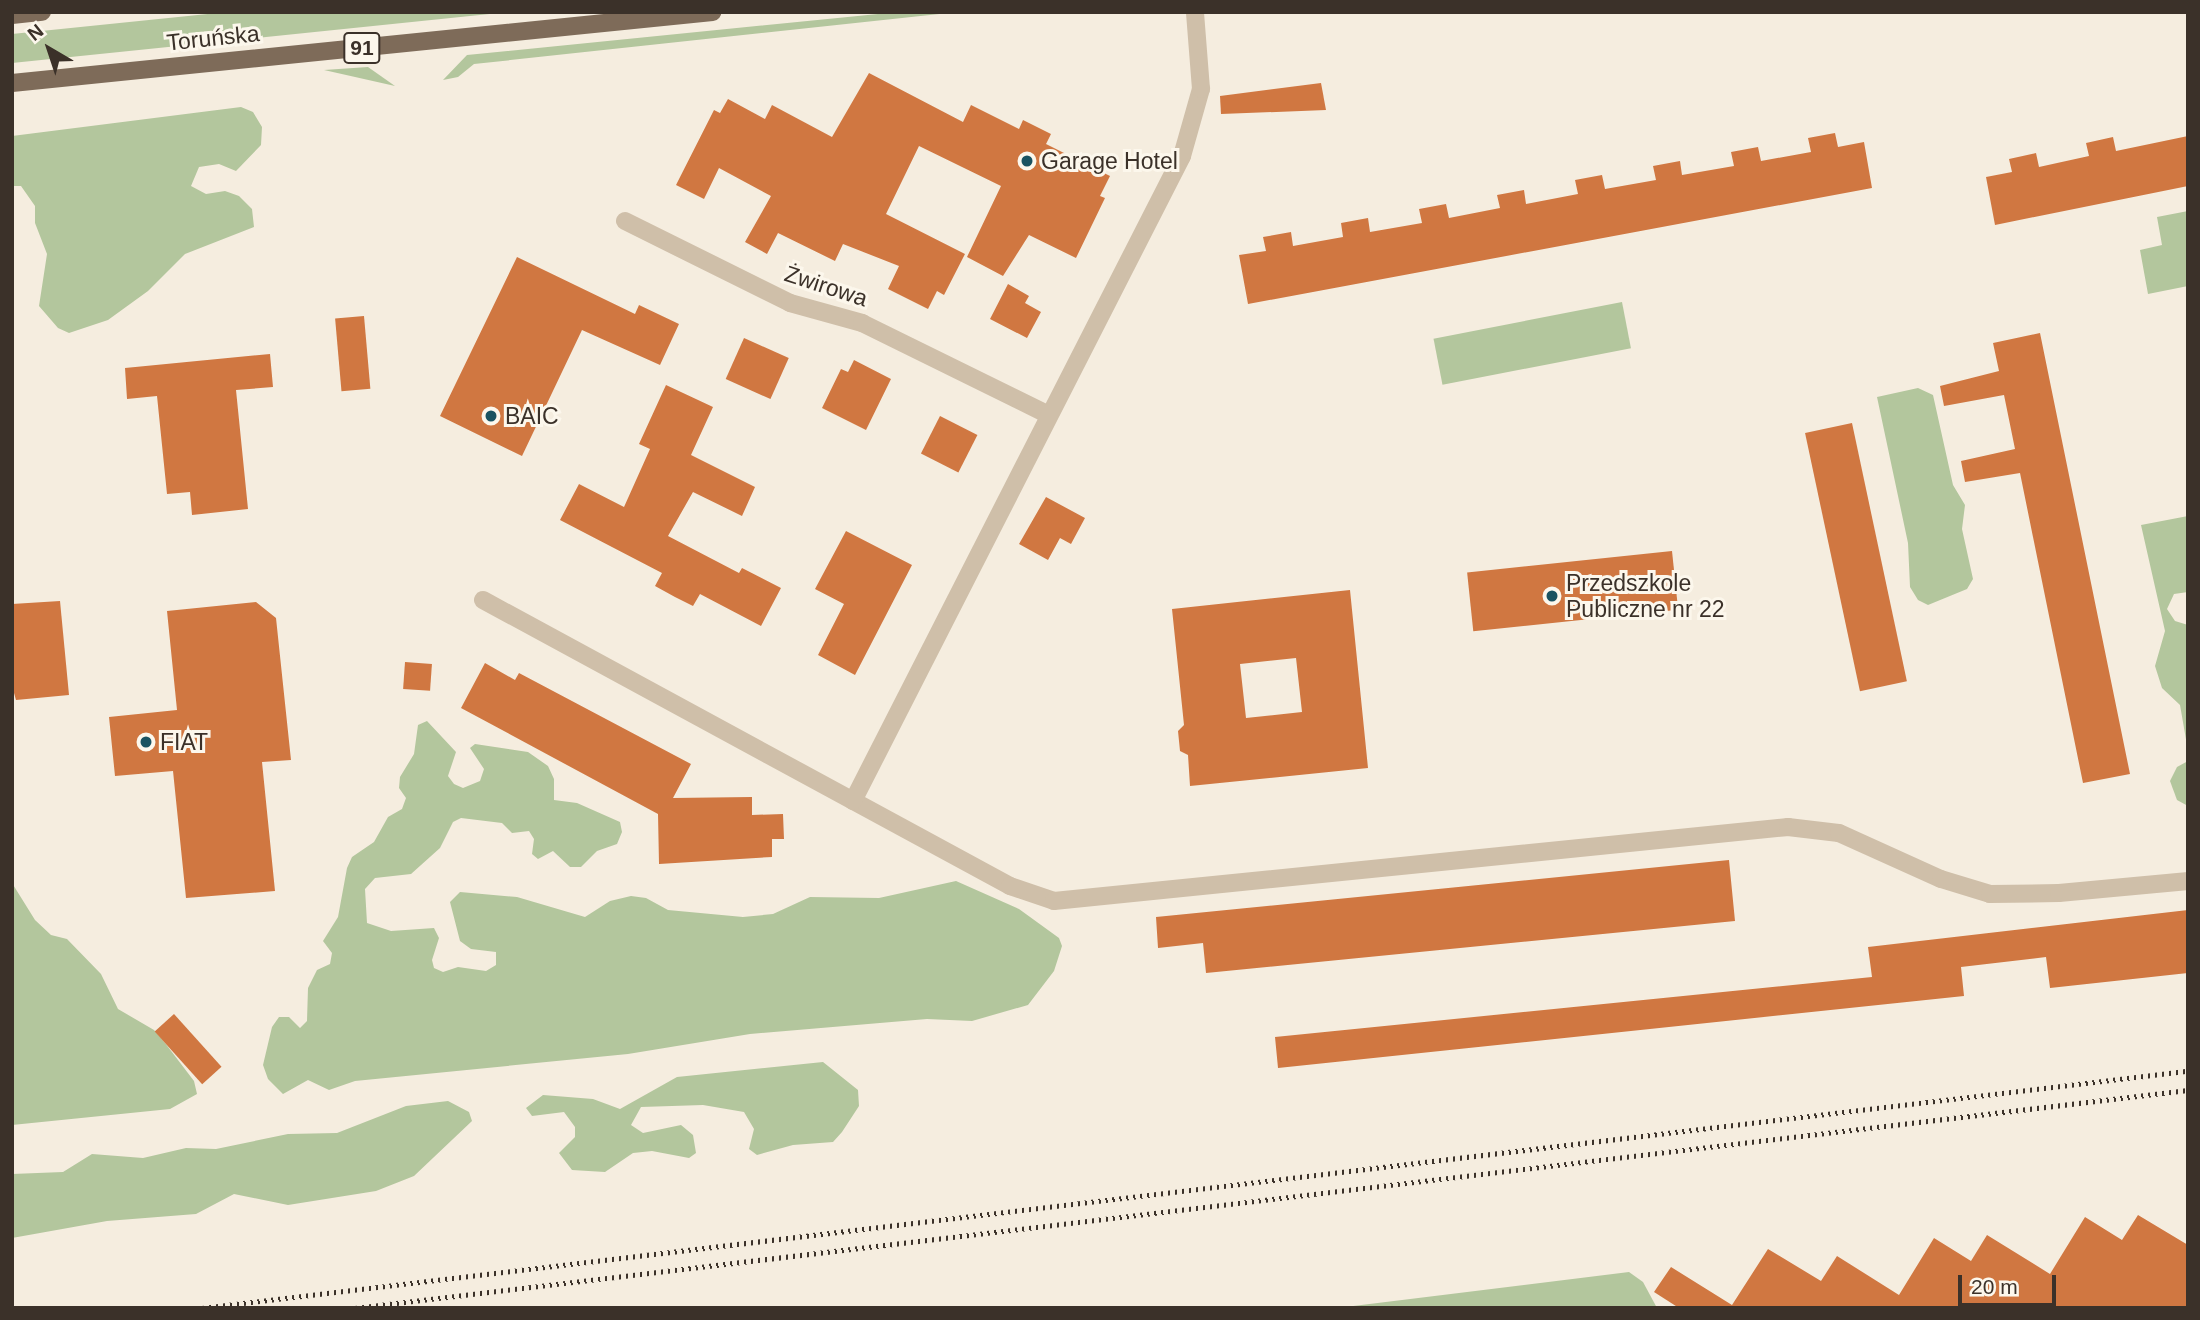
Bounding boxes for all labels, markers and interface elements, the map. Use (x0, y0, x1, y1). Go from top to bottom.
north arrow (14, 14, 84, 84)
street label: Toruńska (165, 19, 261, 57)
text: N (24, 20, 47, 45)
road number: 91 (343, 30, 381, 66)
place label: Garage Hotel (1041, 147, 1178, 175)
marker: Garage Hotel (1019, 153, 1035, 169)
street label: Żwirowa (781, 260, 871, 312)
place label: BAIC (505, 402, 559, 430)
marker: BAIC (483, 408, 499, 424)
place label: Przedszkole Publiczne nr 22 (1566, 569, 1725, 623)
marker: Przedszkole Publiczne nr 22 (1544, 588, 1560, 604)
place label: FIAT (160, 728, 208, 756)
marker: FIAT (138, 734, 154, 750)
scale bar (1962, 1260, 2060, 1304)
text: 20 m (1971, 1275, 2018, 1298)

